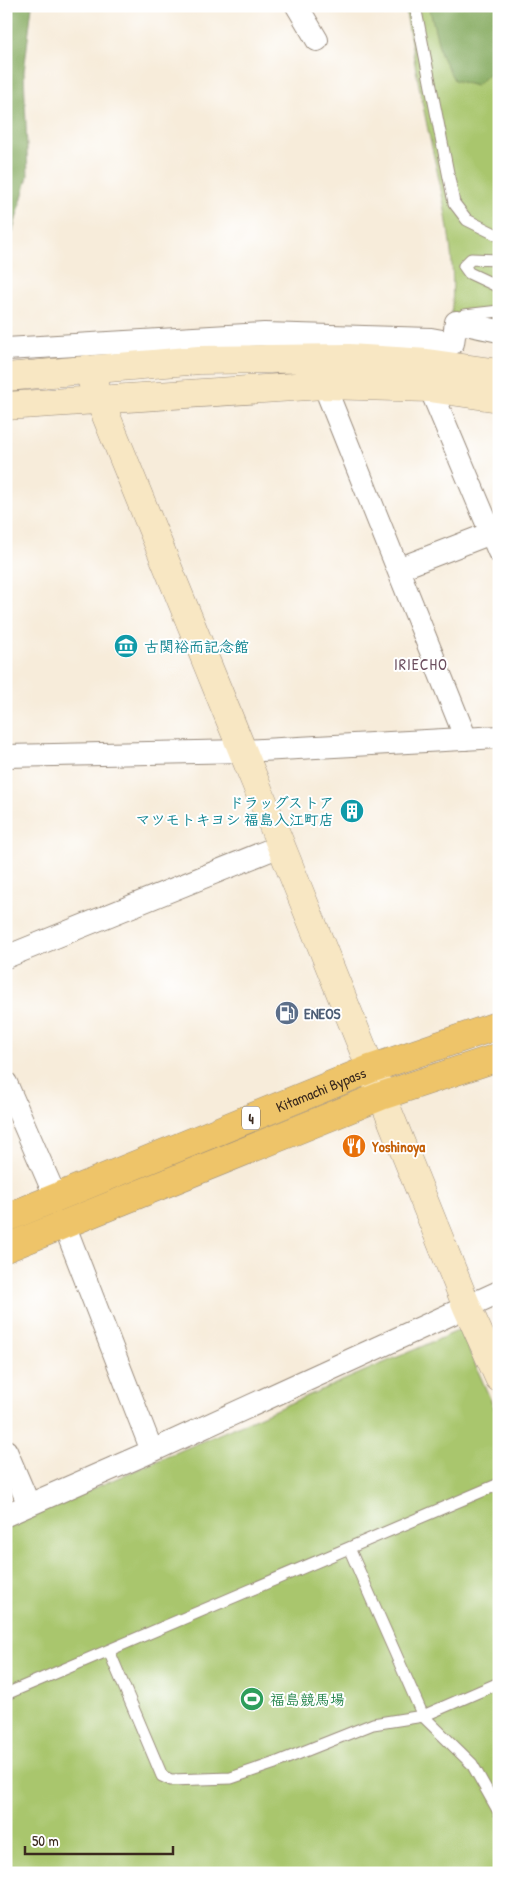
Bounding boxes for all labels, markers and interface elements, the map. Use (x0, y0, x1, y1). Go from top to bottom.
museum icon: 古関裕而記念館 (113, 633, 139, 659)
place label: 古関裕而記念館 (144, 636, 249, 657)
district label: IRIECHO (394, 653, 448, 675)
place label: ドラッグストア マツモトキヨシ 福島入江町店 (136, 792, 334, 830)
building icon: ドラッグストア マツモトキヨシ 福島入江町店 (339, 798, 365, 824)
fuel station icon: ENEOS (274, 1000, 300, 1026)
place label: ENEOS (304, 1003, 341, 1024)
street label: Kitamachi Bypass (273, 1061, 369, 1117)
road number: 4 (242, 1106, 260, 1130)
restaurant icon: Yoshinoya (341, 1133, 367, 1159)
place label: Yoshinoya (372, 1136, 425, 1158)
sports icon: 福島競馬場 (239, 1686, 265, 1712)
place label: 福島競馬場 (270, 1689, 345, 1710)
scale bar (25, 1824, 172, 1856)
text: 50 m (32, 1830, 59, 1851)

